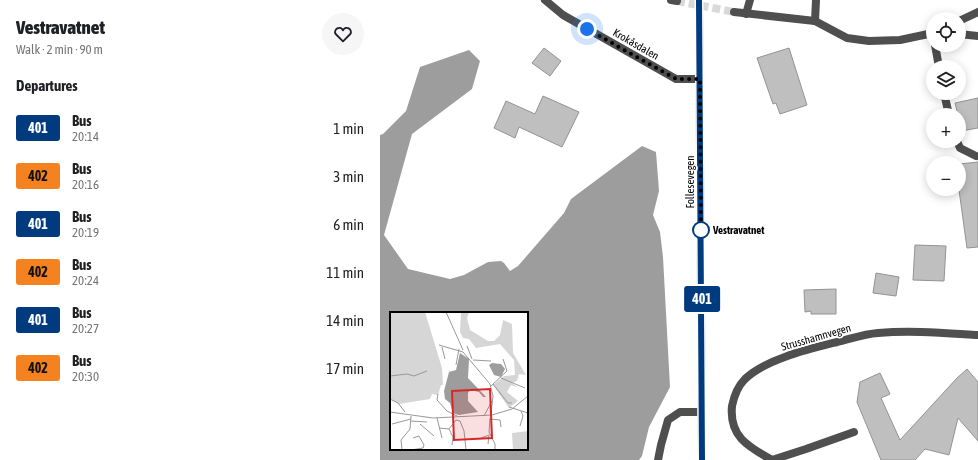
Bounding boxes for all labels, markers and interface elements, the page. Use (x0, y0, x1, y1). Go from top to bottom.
map controls (926, 12, 966, 196)
button: locate (926, 12, 966, 52)
button: heart (322, 13, 364, 55)
text: Vestravatnet (16, 16, 105, 38)
your location (577, 19, 597, 39)
street label: Krokåsdalen (611, 26, 661, 62)
text: Walk · 2 min · 90 m (16, 42, 103, 57)
button: layers (926, 60, 966, 100)
text: Departures (16, 77, 78, 94)
button: + (926, 108, 966, 148)
text: Bus (72, 112, 92, 129)
text: 401 (28, 120, 48, 136)
text: 1 min (333, 120, 364, 137)
text: 20:14 (72, 129, 99, 144)
street label: Follesevegen (684, 155, 696, 209)
button: − (926, 156, 966, 196)
text: Bus (72, 160, 92, 177)
text: 402 (28, 168, 48, 184)
text: 3 min (333, 168, 364, 185)
text: 20:16 (72, 177, 99, 192)
text: Bus (72, 208, 92, 225)
text: 401 (28, 216, 48, 232)
text: 6 min (333, 216, 364, 233)
marker: Vestravatnet (692, 221, 710, 239)
place label: Vestravatnet (712, 224, 765, 236)
text: 20:19 (72, 225, 99, 240)
text: Bus (72, 256, 92, 273)
text: 402 (28, 264, 48, 280)
text: 11 min (326, 264, 364, 281)
text: 20:24 (72, 273, 99, 288)
line badge: 401 (679, 286, 725, 312)
text: 401 (692, 291, 712, 307)
text: Bus (72, 304, 92, 321)
text: 401 (28, 312, 48, 328)
text: 14 min (326, 312, 364, 329)
inset map (390, 312, 528, 450)
text: 20:27 (72, 321, 99, 336)
street label: Strusshamnvegen (780, 321, 852, 353)
text: Bus (72, 352, 92, 369)
text: 402 (28, 360, 48, 376)
text: 17 min (326, 360, 364, 377)
text: 20:30 (72, 369, 99, 384)

